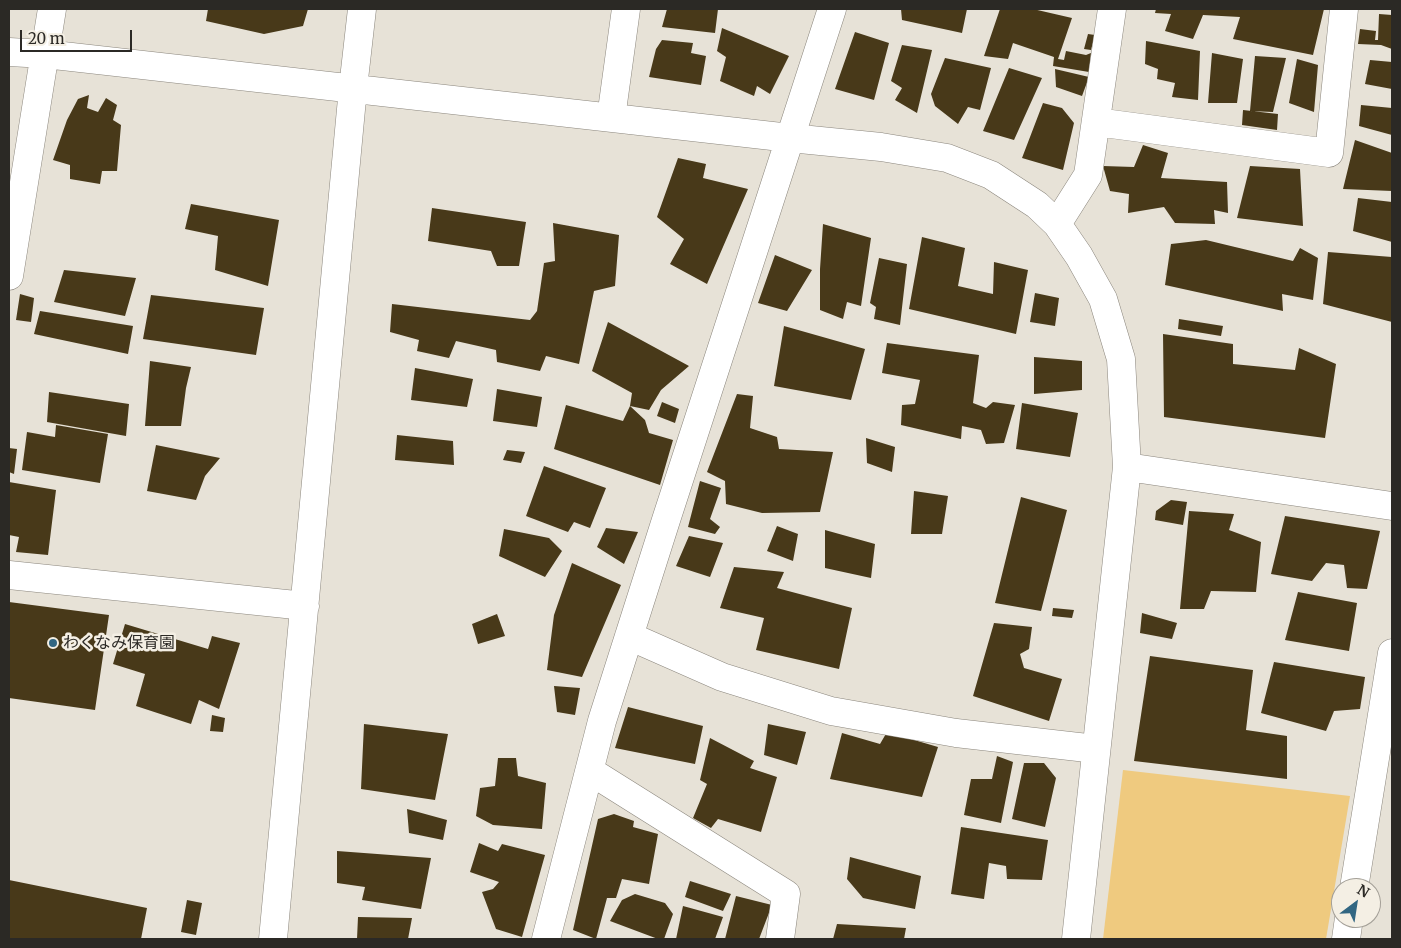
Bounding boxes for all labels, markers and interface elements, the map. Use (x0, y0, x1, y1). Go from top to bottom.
scale bar (22, 20, 135, 52)
text: 20 m (28, 29, 65, 48)
place label: わくなみ保育園 (63, 633, 175, 653)
marker: わくなみ保育園 (47, 637, 59, 649)
north arrow (1331, 878, 1381, 928)
text: N (1354, 880, 1373, 902)

